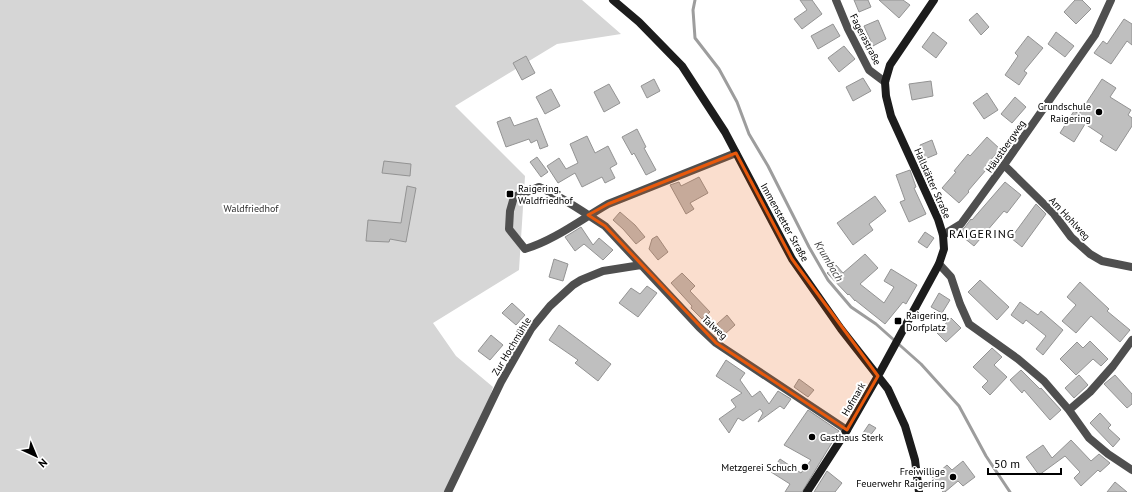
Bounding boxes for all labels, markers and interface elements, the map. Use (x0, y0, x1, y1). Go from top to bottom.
street label: Fagerastraße (847, 11, 884, 67)
place label: Grundschule Raigering (1038, 100, 1091, 125)
marker: Grundschule Raigering (1094, 107, 1104, 117)
street label: Häustbergweg (982, 117, 1028, 175)
street label: Hallstätter Straße (911, 146, 954, 221)
street label: Immenstetter Straße (758, 181, 812, 264)
place label: Raigering, Waldfriedhof (518, 182, 574, 207)
marker: Raigering, Waldfriedhof (505, 189, 515, 199)
street label: Am Hohlweg (1046, 194, 1093, 243)
park label: Waldfriedhof (224, 202, 279, 215)
district label: RAIGERING (949, 226, 1015, 241)
water label: Krumbach (811, 238, 847, 284)
place label: Raigering, Dorfplatz (906, 309, 949, 334)
street label: Talweg (699, 313, 730, 342)
street label: Zur Hochmühle (489, 315, 534, 378)
marker: Raigering, Dorfplatz (893, 316, 903, 326)
street label: Hofmark (839, 380, 868, 418)
place label: Gasthaus Sterk (820, 431, 883, 444)
marker: Gasthaus Sterk (807, 432, 817, 442)
north arrow (16, 436, 56, 476)
scale bar (988, 450, 1061, 476)
text: N (35, 456, 50, 471)
text: 50 m (994, 456, 1020, 471)
place label: Metzgerei Schuch (721, 461, 797, 474)
marker: Metzgerei Schuch (800, 462, 810, 472)
place label: Freiwillige Feuerwehr Raigering (856, 465, 945, 490)
marker: Freiwillige Feuerwehr Raigering (948, 472, 958, 482)

